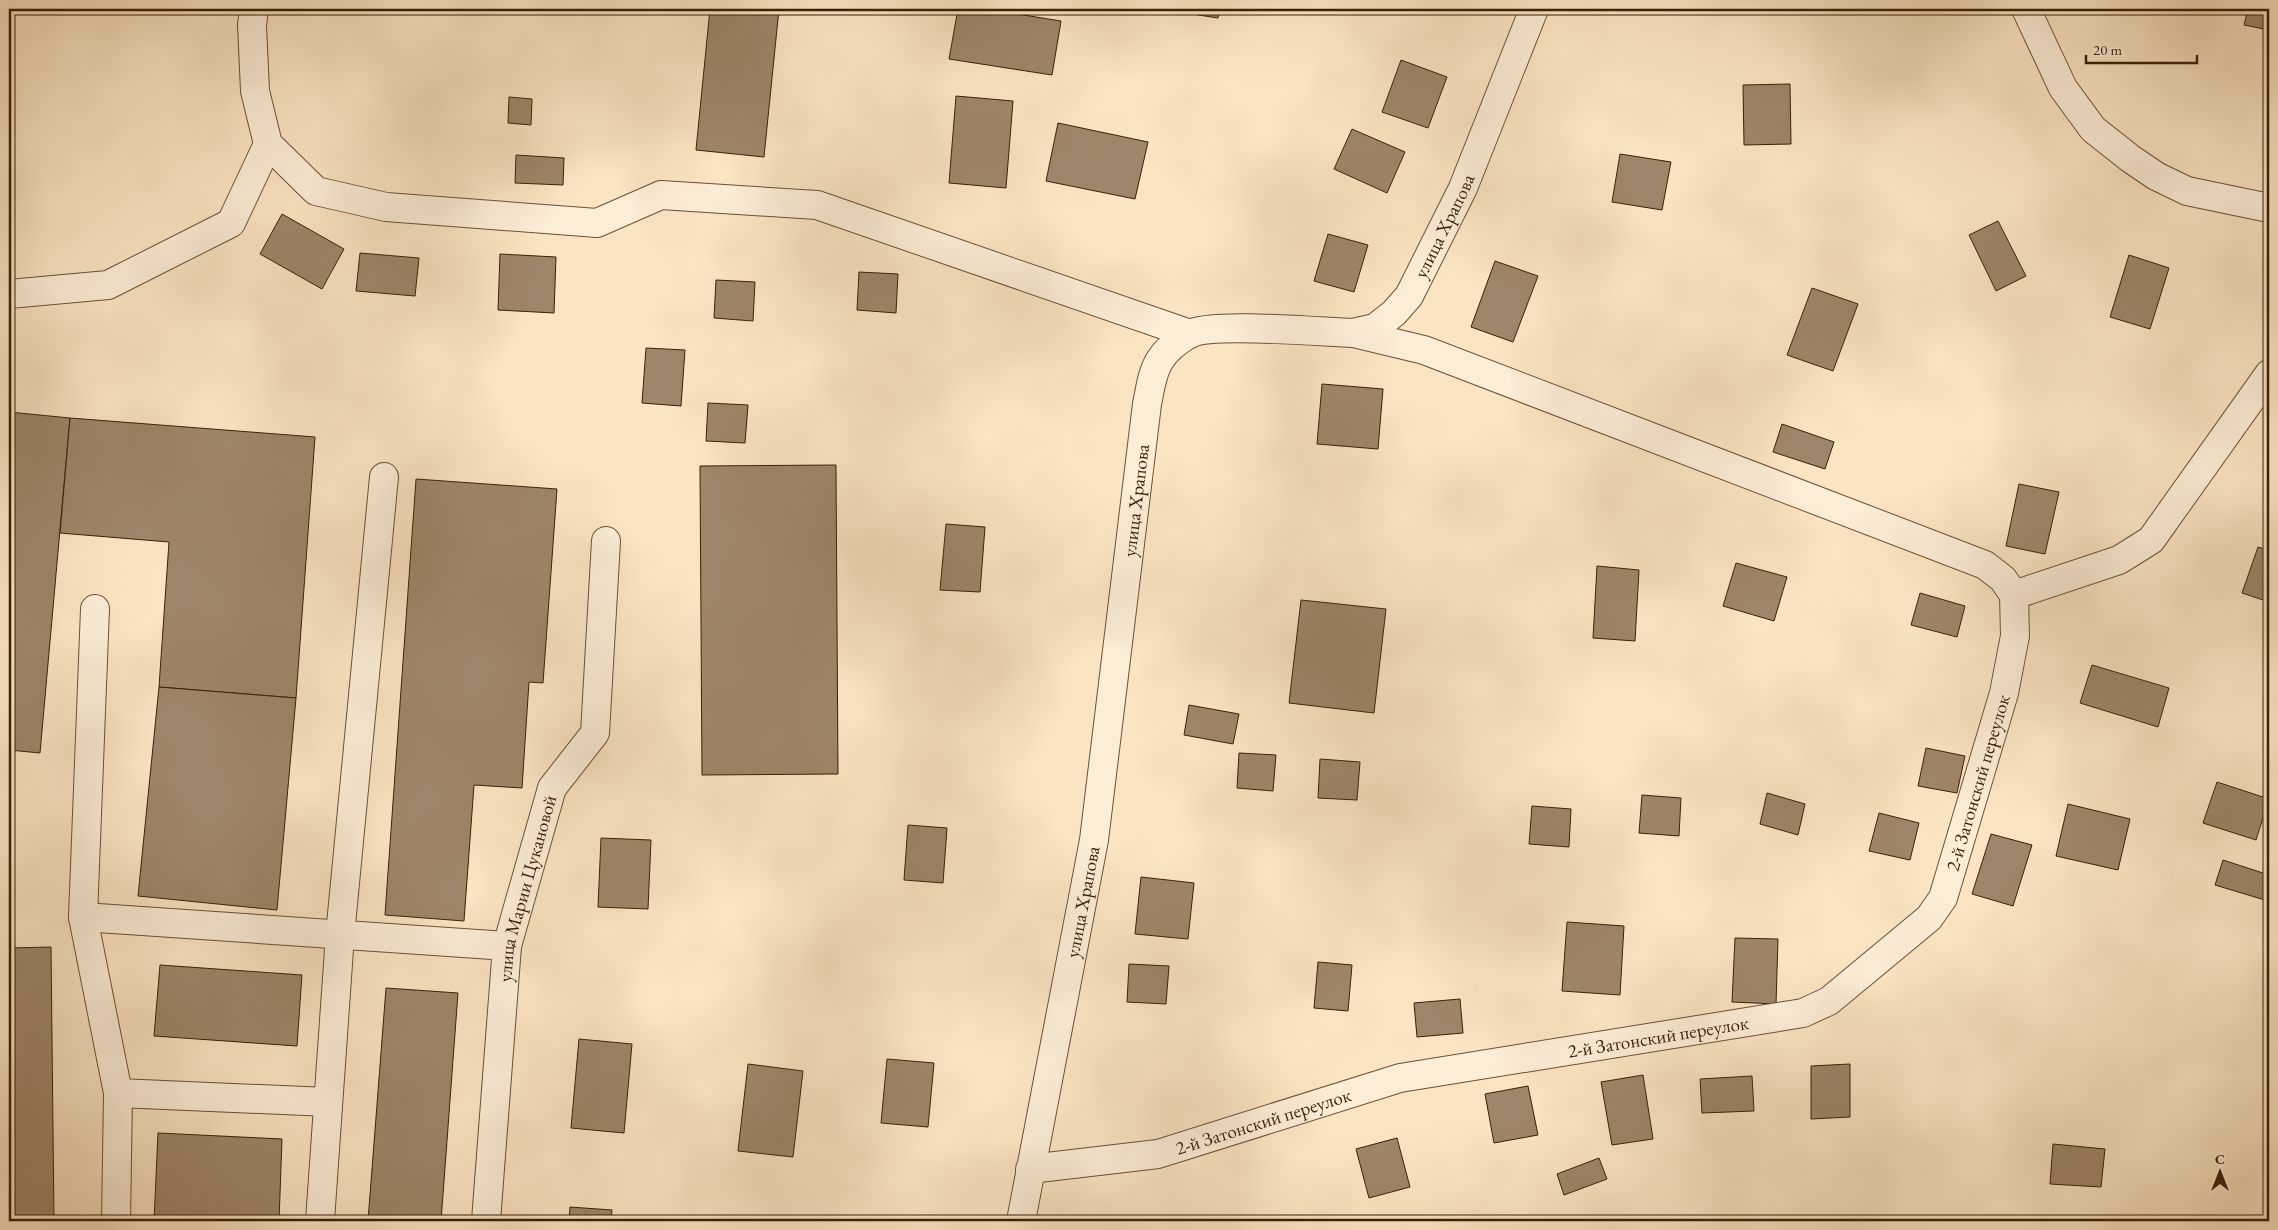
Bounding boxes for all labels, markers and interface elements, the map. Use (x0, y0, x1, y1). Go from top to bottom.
scale bar (2086, 32, 2197, 64)
text: 20 m (2093, 40, 2122, 59)
street label: улица Храпова (1407, 170, 1480, 282)
street label: улица Храпова (1116, 442, 1155, 558)
street label: 2-й Затонский переулок (1939, 692, 2015, 874)
street label: улица Марии Цукановой (492, 792, 562, 983)
street label: улица Храпова (1059, 843, 1105, 960)
street label: 2-й Затонский переулок (1566, 1009, 1750, 1063)
street label: 2-й Затонский переулок (1172, 1082, 1354, 1160)
north arrow (2196, 1148, 2246, 1198)
text: С (2215, 1150, 2225, 1168)

